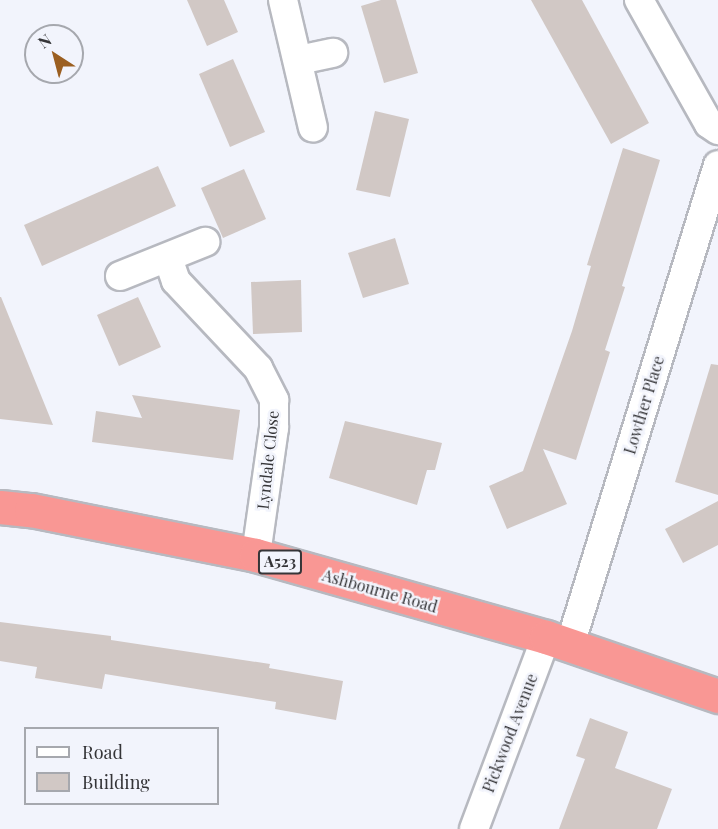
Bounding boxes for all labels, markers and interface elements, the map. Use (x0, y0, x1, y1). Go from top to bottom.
north arrow (24, 24, 84, 84)
text: N (33, 29, 55, 53)
street label: Lowther Place (620, 353, 668, 457)
street label: Lyndale Close (253, 410, 283, 510)
road number: A523 (258, 550, 302, 574)
street label: Ashbourne Road (320, 565, 440, 617)
street label: Pickwood Avenue (478, 671, 542, 795)
legend (24, 727, 219, 805)
text: Road (82, 740, 123, 764)
text: Building (82, 770, 150, 794)

